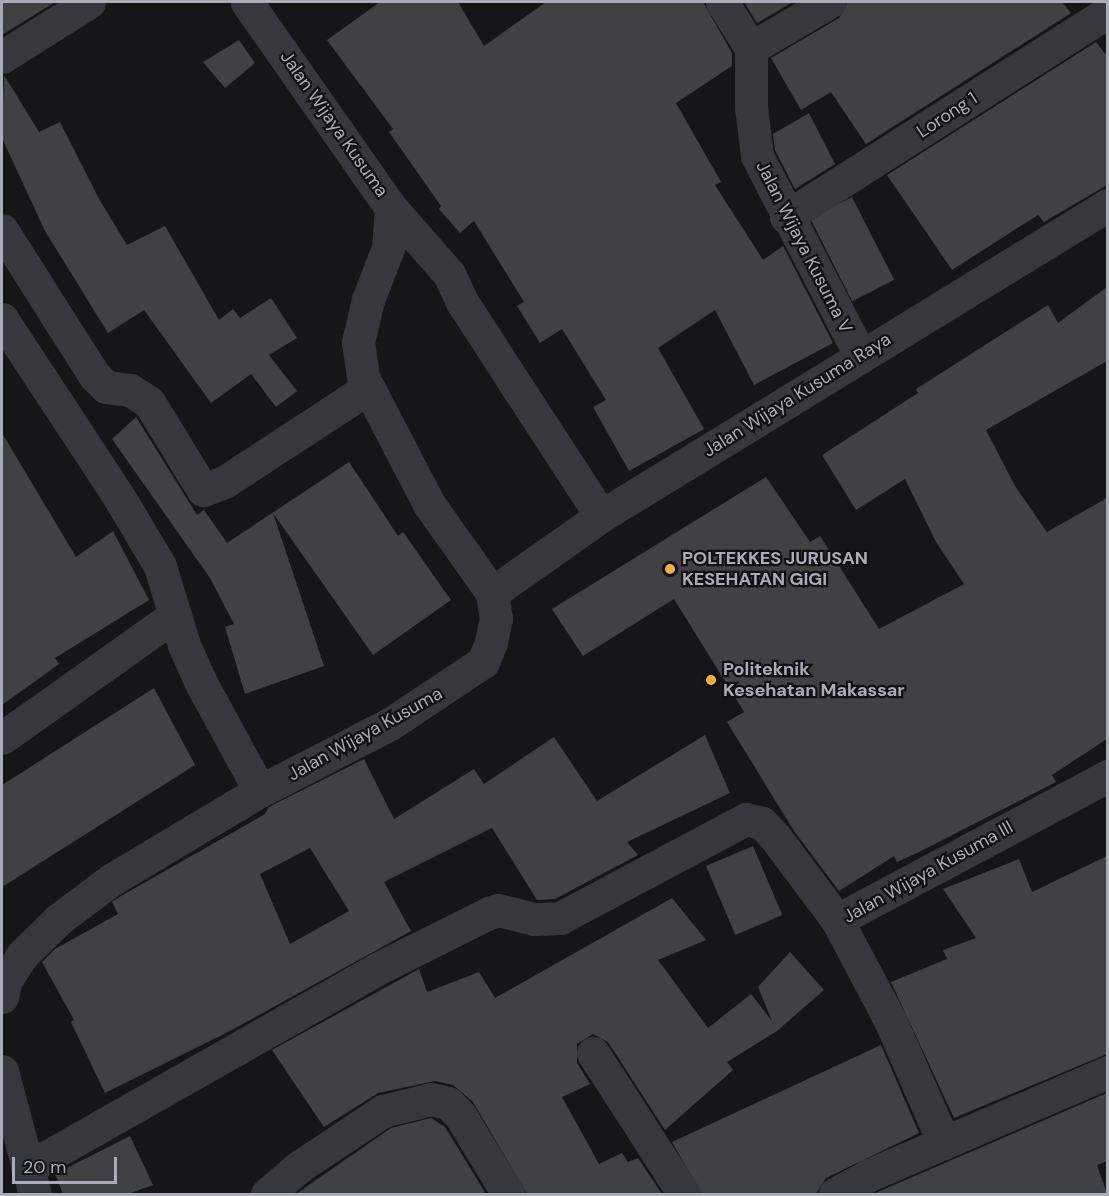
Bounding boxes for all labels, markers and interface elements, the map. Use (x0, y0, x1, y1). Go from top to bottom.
street label: Jalan Wijaya Kusuma (276, 47, 392, 201)
street label: Lorong 1 (913, 88, 981, 142)
street label: Jalan Wijaya Kusuma V (751, 157, 857, 337)
street label: Jalan Wijaya Kusuma Raya (699, 328, 895, 462)
place label: POLTEKKES JURUSAN KESEHATAN GIGI (682, 548, 868, 590)
marker: POLTEKKES JURUSAN KESEHATAN GIGI (663, 562, 677, 576)
place label: Politeknik Kesehatan Makassar (723, 659, 905, 702)
marker: Politeknik Kesehatan Makassar (704, 673, 718, 687)
street label: Jalan Wijaya Kusuma (284, 683, 446, 785)
street label: Jalan Wijaya Kusuma III (839, 816, 1017, 928)
scale bar (15, 1145, 120, 1183)
text: 20 m (23, 1155, 66, 1179)

